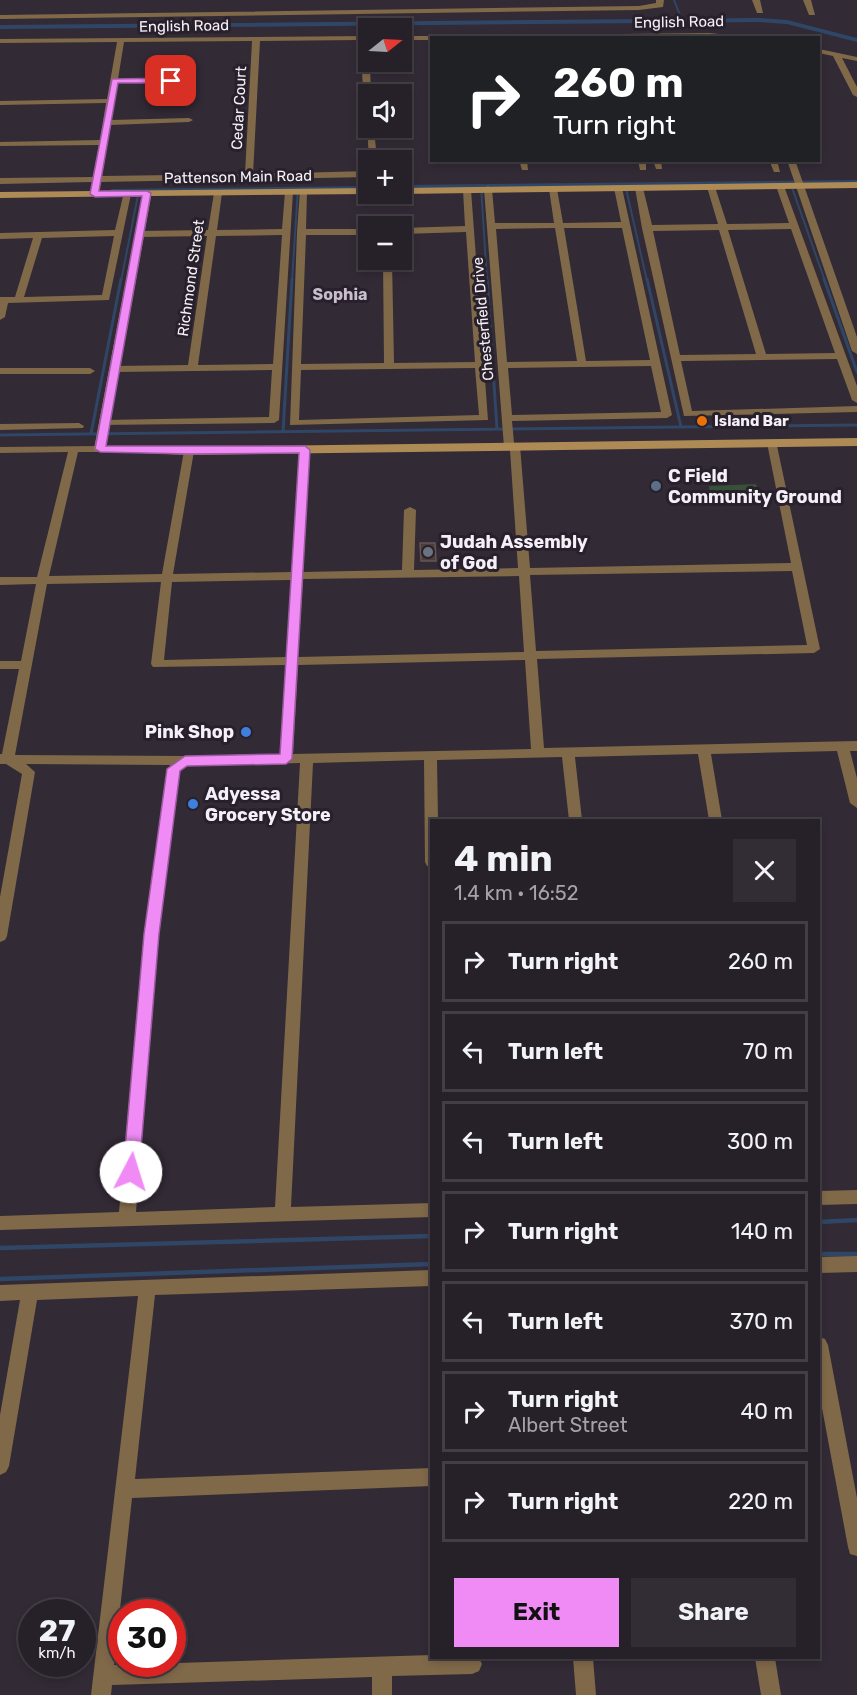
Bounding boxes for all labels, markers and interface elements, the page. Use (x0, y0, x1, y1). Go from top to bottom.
street label: English Road (634, 12, 724, 32)
street label: English Road (139, 16, 229, 36)
north arrow (358, 18, 412, 72)
map controls (358, 18, 412, 270)
pin (145, 55, 196, 106)
text: 260 m (553, 58, 684, 108)
icon: right (454, 60, 532, 138)
icon: arrive (154, 64, 187, 97)
street label: Cedar Court (228, 66, 250, 150)
button: sound (358, 84, 412, 138)
text: Turn right (553, 109, 676, 141)
button: + (358, 150, 412, 204)
street label: Pattenson Main Road (164, 167, 312, 187)
button: − (358, 216, 412, 270)
street label: Richmond Street (174, 218, 208, 338)
street label: Chesterfield Drive (469, 256, 497, 382)
district label: Sophia (313, 285, 367, 304)
place label: Island Bar (714, 412, 789, 430)
marker: Island Bar (695, 414, 709, 428)
place label: C Field Community Ground (668, 465, 842, 508)
marker: C Field Community Ground (649, 479, 663, 493)
place label: Judah Assembly of God (440, 531, 588, 574)
marker: Judah Assembly of God (421, 545, 435, 559)
place label: Pink Shop (145, 721, 234, 743)
marker: Pink Shop (239, 725, 253, 739)
place label: Adyessa Grocery Store (205, 783, 331, 826)
marker: Adyessa Grocery Store (186, 797, 200, 811)
text: 4 min (454, 837, 553, 880)
button: close (733, 839, 796, 902)
text: 1.4 km · 16:52 (454, 881, 578, 905)
icon: right (457, 945, 490, 978)
text: Turn right (508, 948, 618, 975)
text: 260 m (728, 948, 793, 975)
icon: left (457, 1035, 490, 1068)
text: Turn left (508, 1038, 603, 1065)
text: 70 m (743, 1038, 793, 1065)
icon: left (457, 1125, 490, 1158)
text: Turn left (508, 1128, 603, 1155)
text: 300 m (727, 1128, 793, 1155)
position arrow (99, 1140, 163, 1204)
icon: right (457, 1215, 490, 1248)
text: Turn right (508, 1218, 618, 1245)
text: 140 m (731, 1218, 793, 1245)
icon: left (457, 1305, 490, 1338)
text: Turn left (508, 1308, 603, 1335)
text: 370 m (730, 1308, 793, 1335)
text: Turn right (508, 1386, 618, 1413)
icon: right (457, 1395, 490, 1428)
text: 40 m (740, 1398, 793, 1425)
text: Albert Street (508, 1413, 628, 1437)
icon: right (457, 1485, 490, 1518)
text: Turn right (508, 1488, 618, 1515)
text: 220 m (728, 1488, 793, 1515)
button: Exit (454, 1578, 619, 1647)
button: Share (631, 1578, 796, 1647)
speed limit sign: 30 (108, 1599, 186, 1677)
text: 27 (39, 1613, 75, 1649)
text: km/h (38, 1644, 76, 1662)

